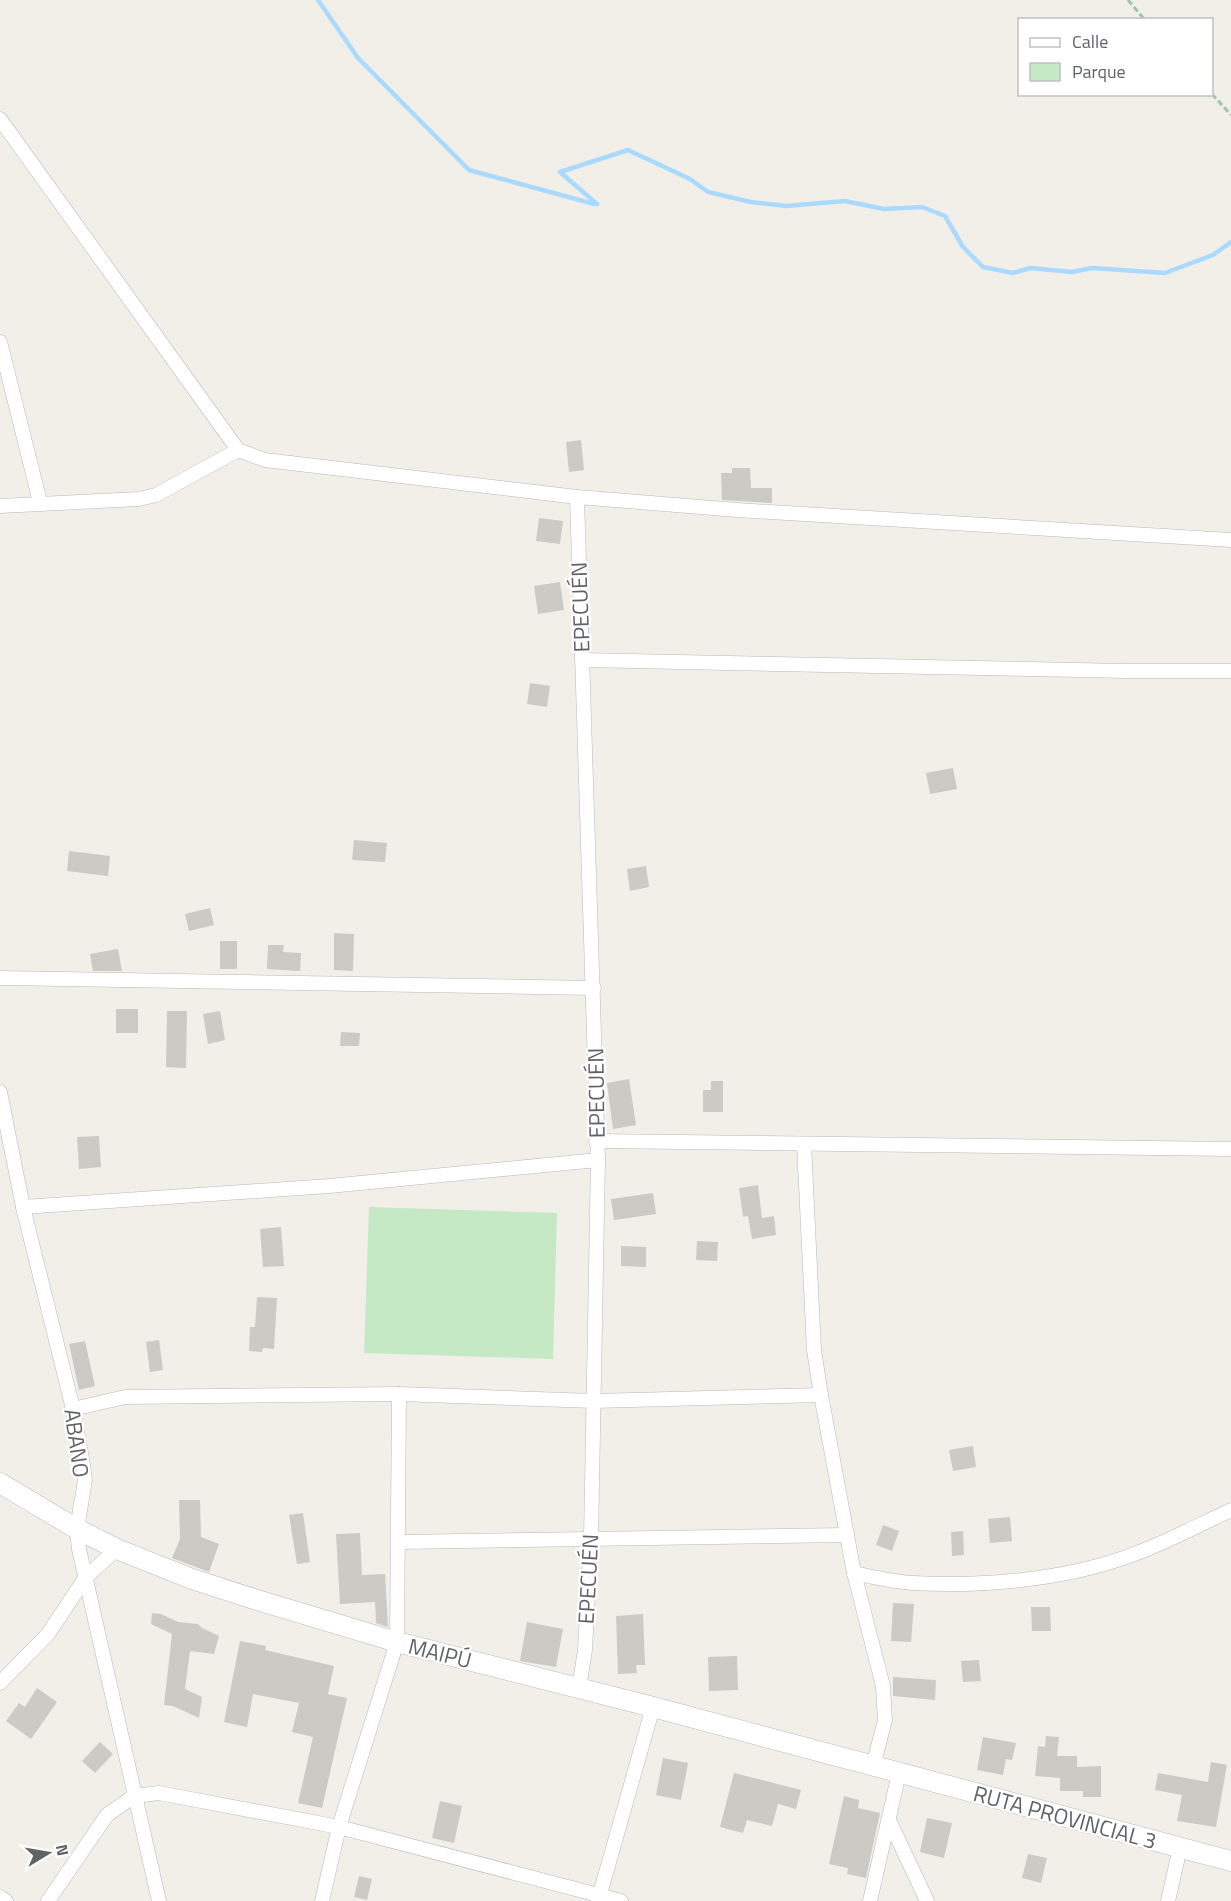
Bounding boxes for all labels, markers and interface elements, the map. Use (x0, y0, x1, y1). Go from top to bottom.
legend (1018, 18, 1213, 96)
text: Calle (1072, 28, 1108, 55)
text: Parque (1072, 58, 1126, 85)
street label: EPECUÉN (561, 561, 599, 653)
street label: EPECUÉN (578, 1048, 614, 1138)
street label: ABANO (55, 1406, 99, 1480)
street label: EPECUÉN (569, 1533, 607, 1625)
street label: MAIPÚ (405, 1629, 475, 1677)
street label: RUTA PROVINCIAL 3 (970, 1776, 1160, 1858)
north arrow (18, 1823, 78, 1883)
text: N (50, 1842, 76, 1858)

